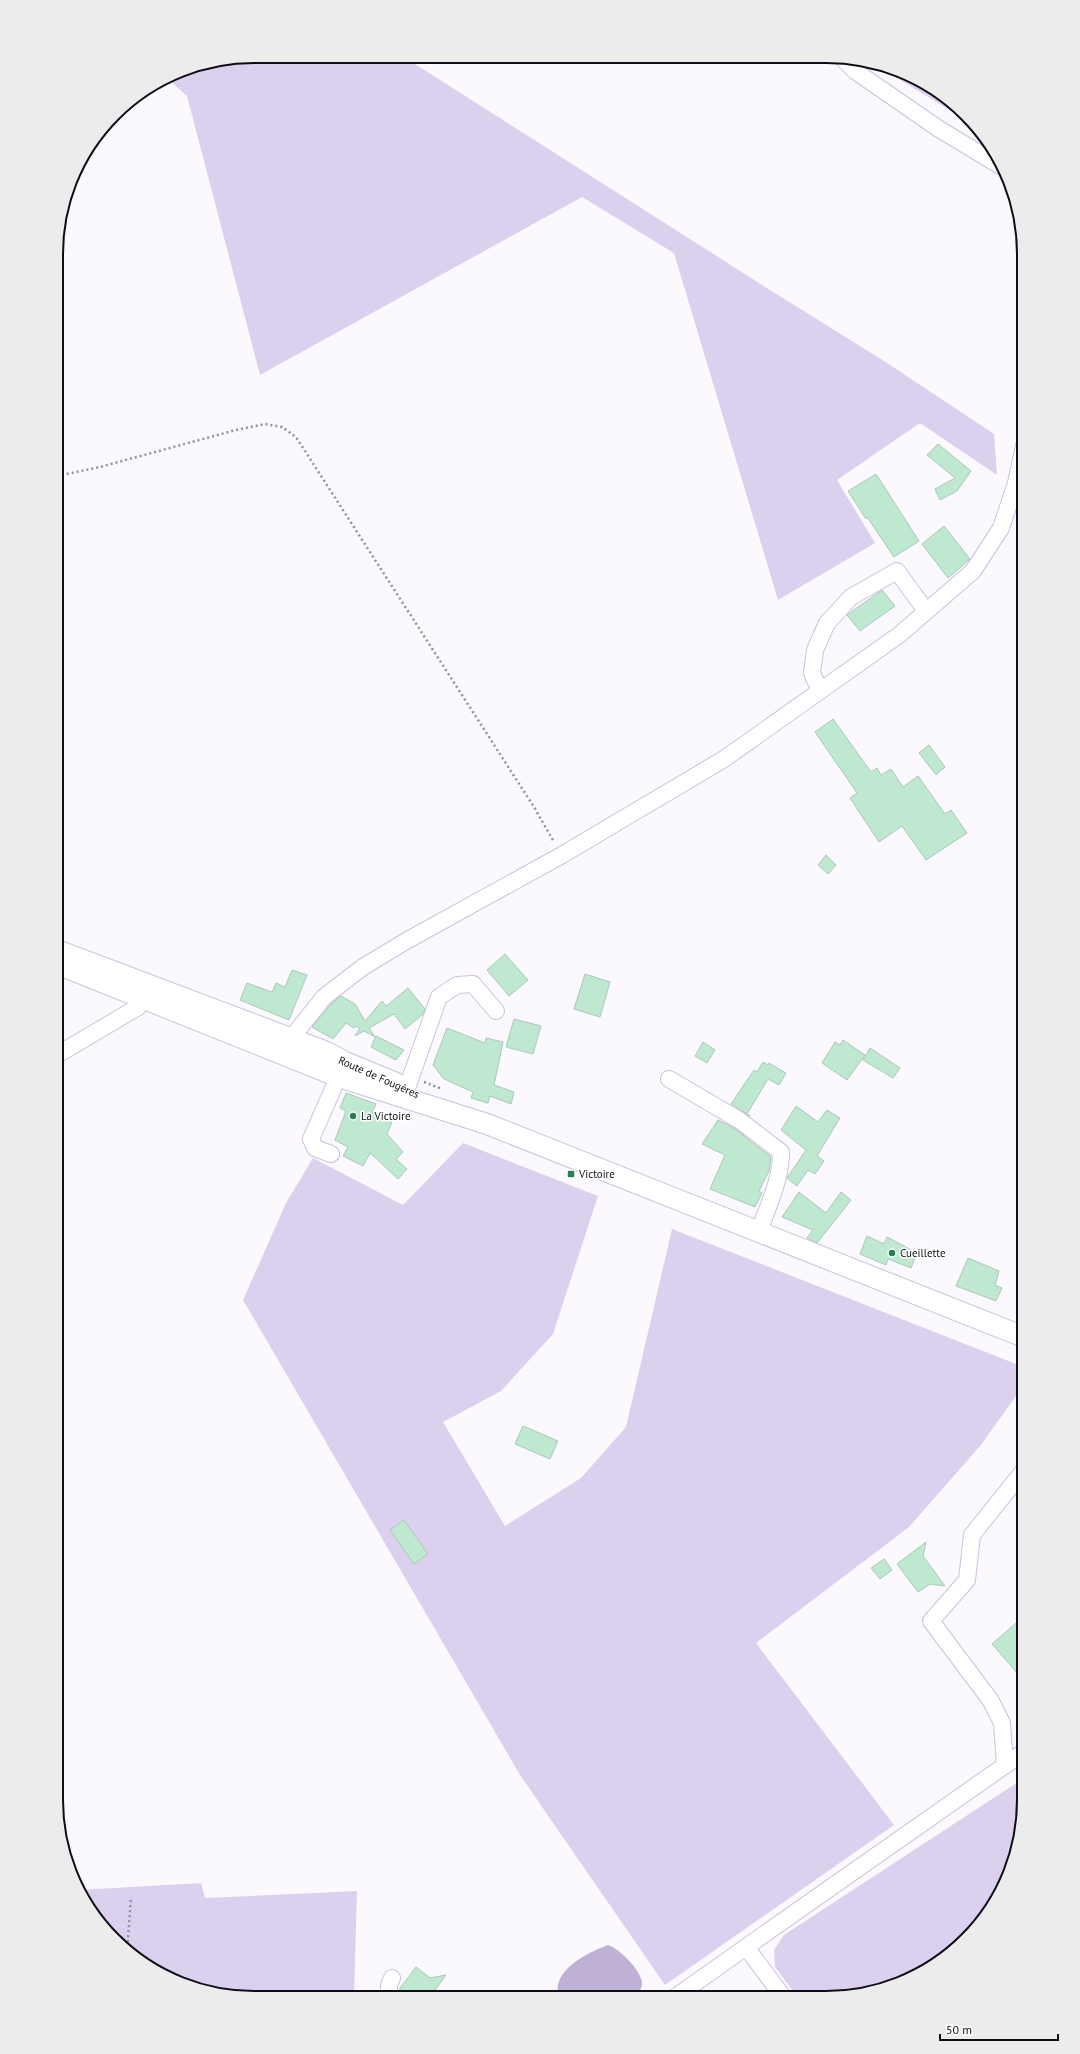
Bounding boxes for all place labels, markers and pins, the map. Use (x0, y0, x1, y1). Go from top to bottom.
place label: La Victoire (361, 1109, 411, 1123)
marker: La Victoire (348, 1111, 358, 1121)
place label: Victoire (578, 1167, 615, 1181)
marker: Victoire (566, 1169, 576, 1179)
place label: Cueillette (900, 1246, 946, 1260)
marker: Cueillette (887, 1248, 897, 1258)

